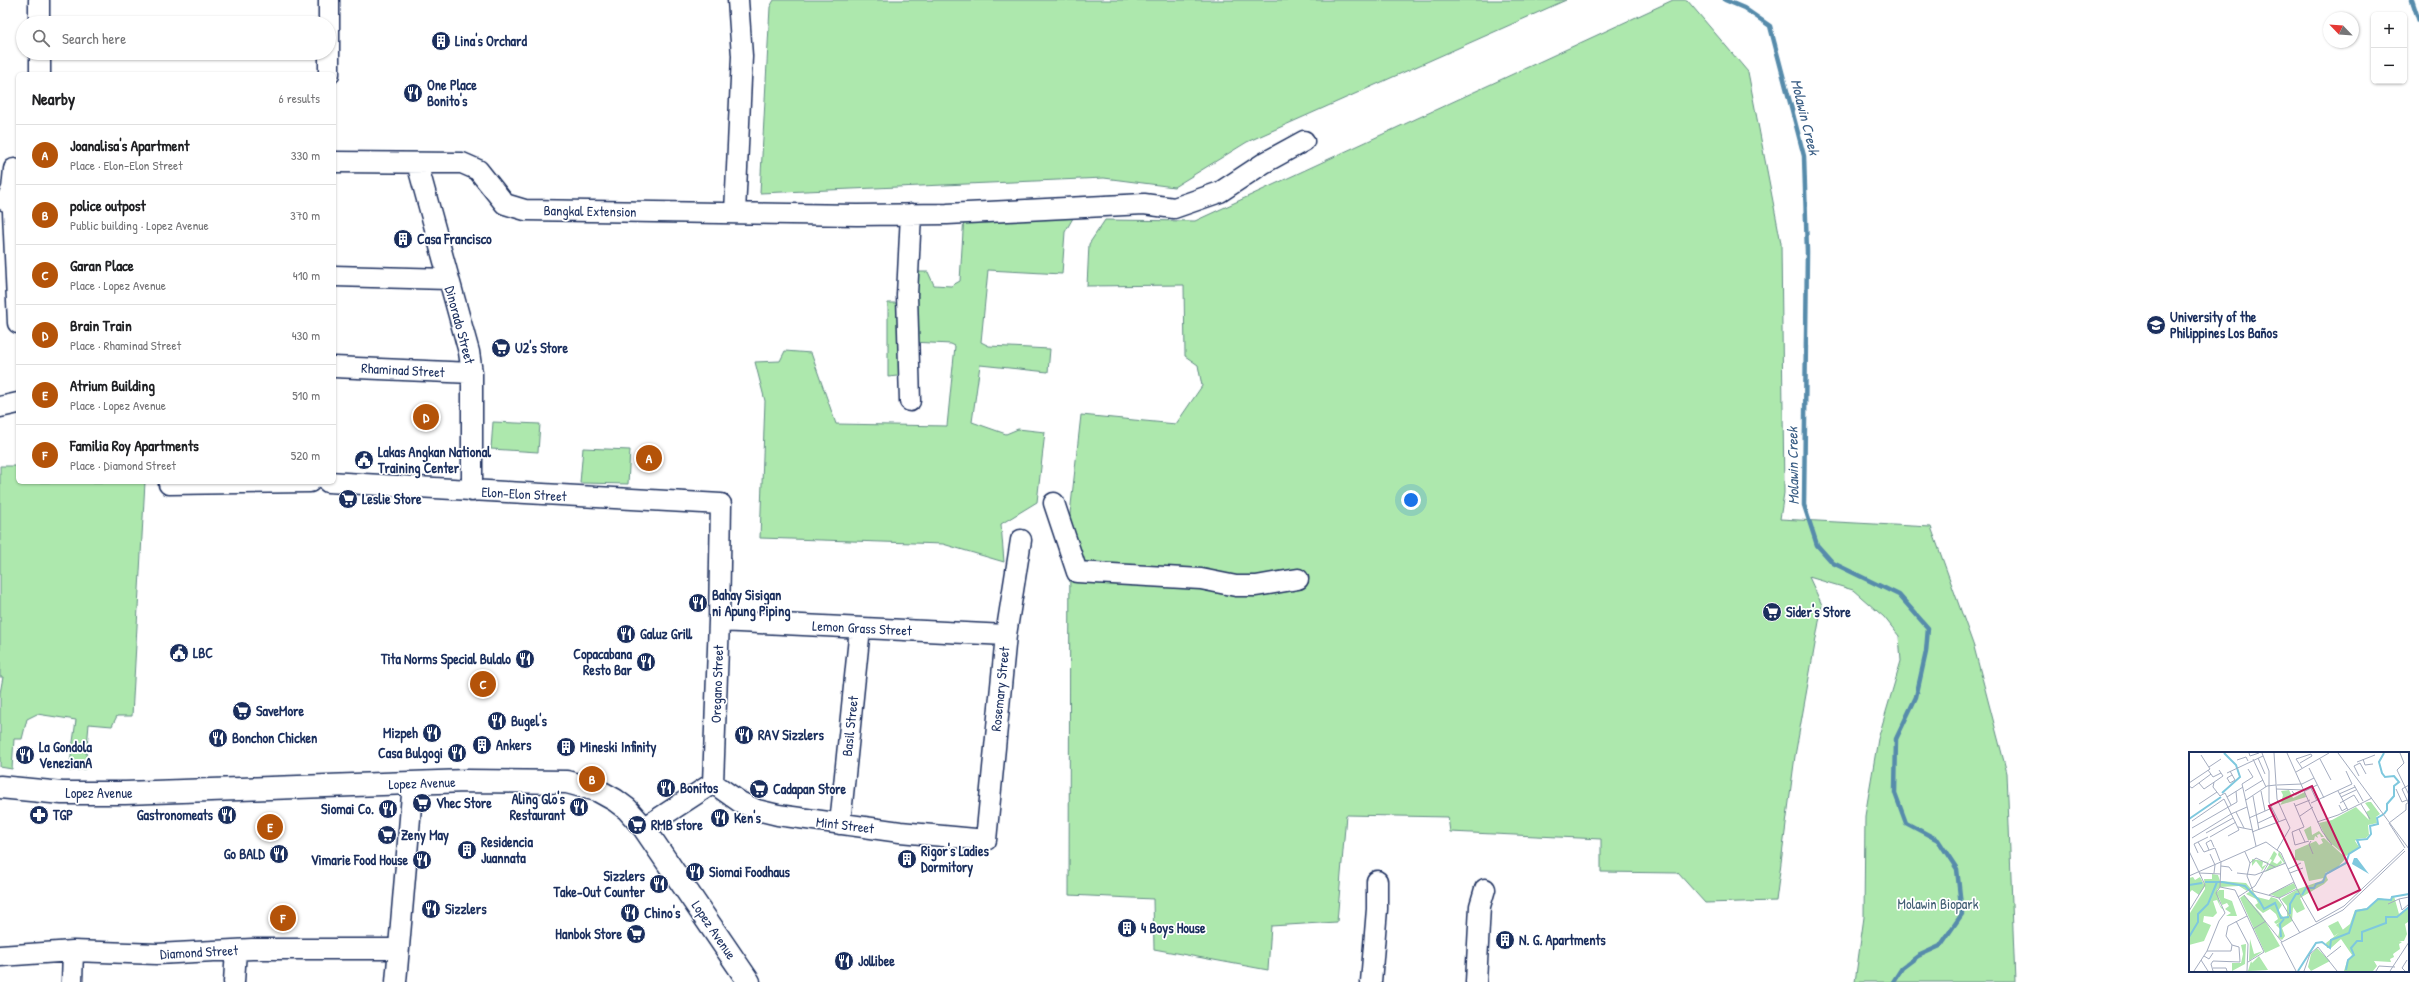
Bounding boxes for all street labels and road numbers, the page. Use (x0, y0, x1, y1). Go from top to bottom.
street label: Bangkal Extension (543, 200, 637, 222)
street label: Dinorado Street (441, 284, 480, 366)
street label: Rhaminad Street (361, 358, 445, 381)
street label: Elon-Elon Street (481, 482, 567, 505)
street label: Lemon Grass Street (812, 615, 912, 640)
street label: Oregano Street (706, 644, 728, 723)
street label: Rosemary Street (986, 645, 1014, 732)
street label: Basil Street (837, 695, 862, 757)
street label: Lopez Avenue (388, 772, 456, 794)
street label: Lopez Avenue (65, 783, 133, 803)
street label: Mint Street (815, 812, 875, 838)
street label: Lopez Avenue (687, 897, 741, 964)
street label: Diamond Street (160, 940, 239, 963)

